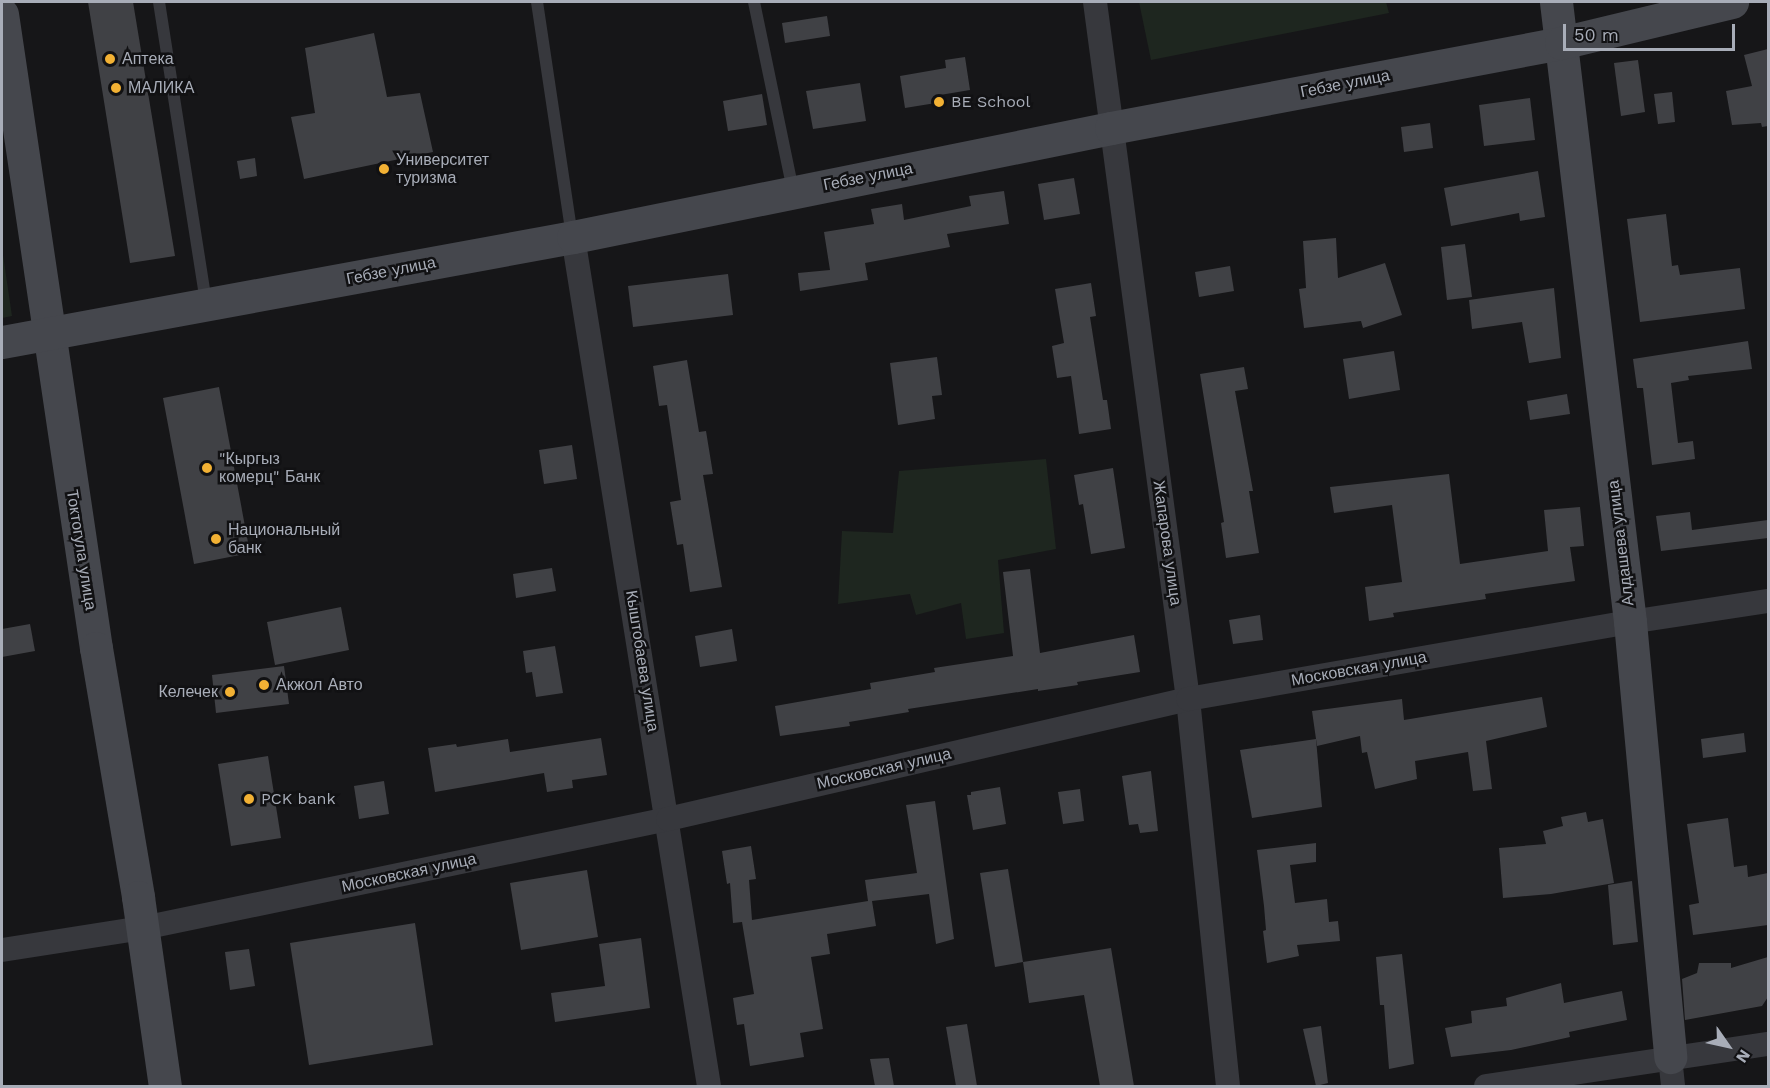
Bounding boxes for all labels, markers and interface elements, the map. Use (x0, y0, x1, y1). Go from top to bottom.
scale bar (1566, 12, 1738, 50)
text: 50 m (1574, 24, 1619, 45)
place label: Аптека (122, 49, 174, 69)
marker: Аптека (103, 52, 117, 66)
street label: Гебзе улица (1299, 66, 1391, 102)
place label: МАЛИКА (128, 78, 194, 98)
marker: МАЛИКА (109, 81, 123, 95)
place label: BE School (951, 92, 1030, 112)
marker: BE School (932, 95, 946, 109)
place label: Университет туризма (396, 150, 489, 188)
street label: Гебзе улица (822, 159, 914, 195)
marker: Университет туризма (377, 162, 391, 176)
street label: Гебзе улица (345, 253, 437, 289)
place label: "Кыргыз комерц" Банк (219, 449, 320, 487)
marker: "Кыргыз комерц" Банк (200, 461, 214, 475)
street label: Жапарова улица (1149, 479, 1185, 607)
street label: Алдашева улица (1604, 479, 1638, 607)
street label: Токтогула улица (62, 488, 100, 612)
place label: Национальный банк (228, 520, 340, 558)
marker: Национальный банк (209, 532, 223, 546)
street label: Кыштобаева улица (621, 589, 663, 733)
street label: Московская улица (1290, 648, 1428, 690)
place label: Акжол Авто (276, 675, 363, 695)
marker: Акжол Авто (257, 678, 271, 692)
place label: Келечек (158, 682, 218, 702)
marker: Келечек (223, 685, 237, 699)
street label: Московская улица (815, 744, 953, 794)
place label: PCK bank (261, 789, 336, 809)
marker: PCK bank (242, 792, 256, 806)
street label: Московская улица (340, 849, 478, 897)
north arrow (1698, 1016, 1758, 1076)
text: N (1732, 1046, 1755, 1067)

